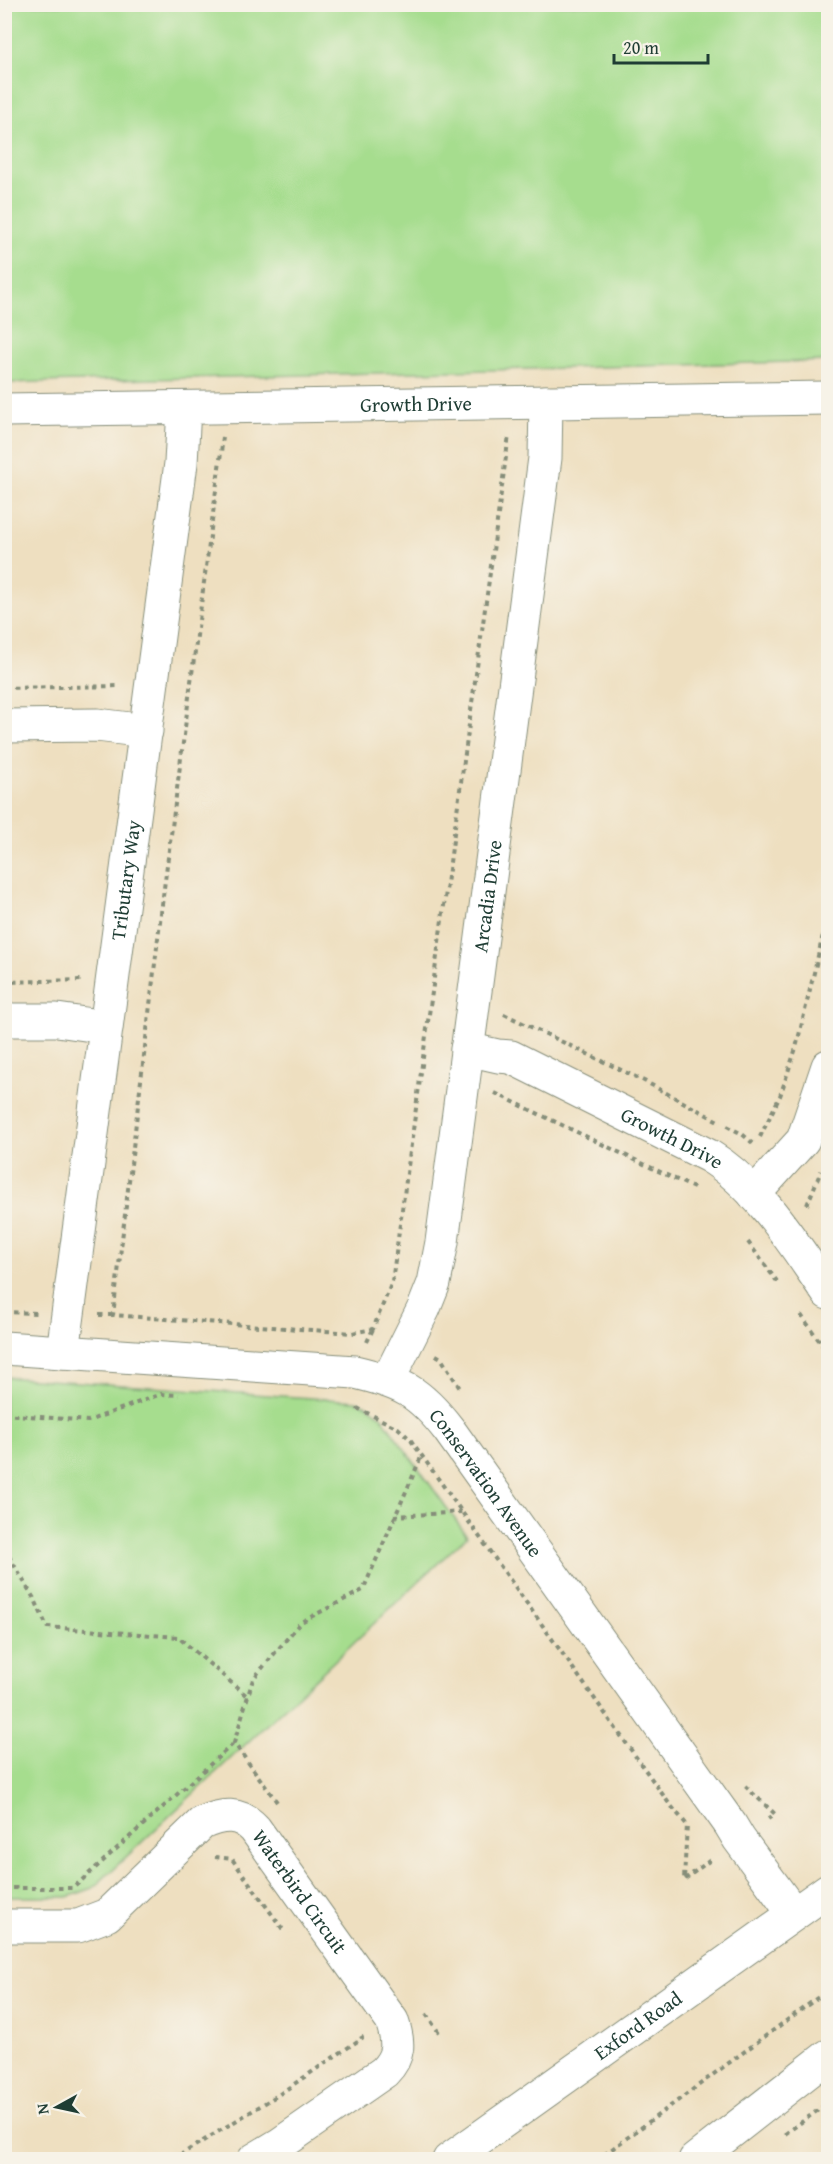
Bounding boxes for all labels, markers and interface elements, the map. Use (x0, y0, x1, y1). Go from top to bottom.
scale bar (614, 27, 708, 65)
text: 20 m (623, 34, 659, 61)
street label: Growth Drive (360, 388, 472, 419)
street label: Tributary Way (103, 818, 147, 942)
street label: Arcadia Drive (465, 838, 509, 954)
street label: Growth Drive (616, 1099, 730, 1176)
street label: Conservation Avenue (423, 1402, 550, 1563)
street label: Waterbird Circuit (246, 1823, 354, 1959)
street label: Exford Road (588, 1983, 688, 2066)
north arrow (27, 2077, 87, 2137)
text: N (29, 2102, 55, 2116)

